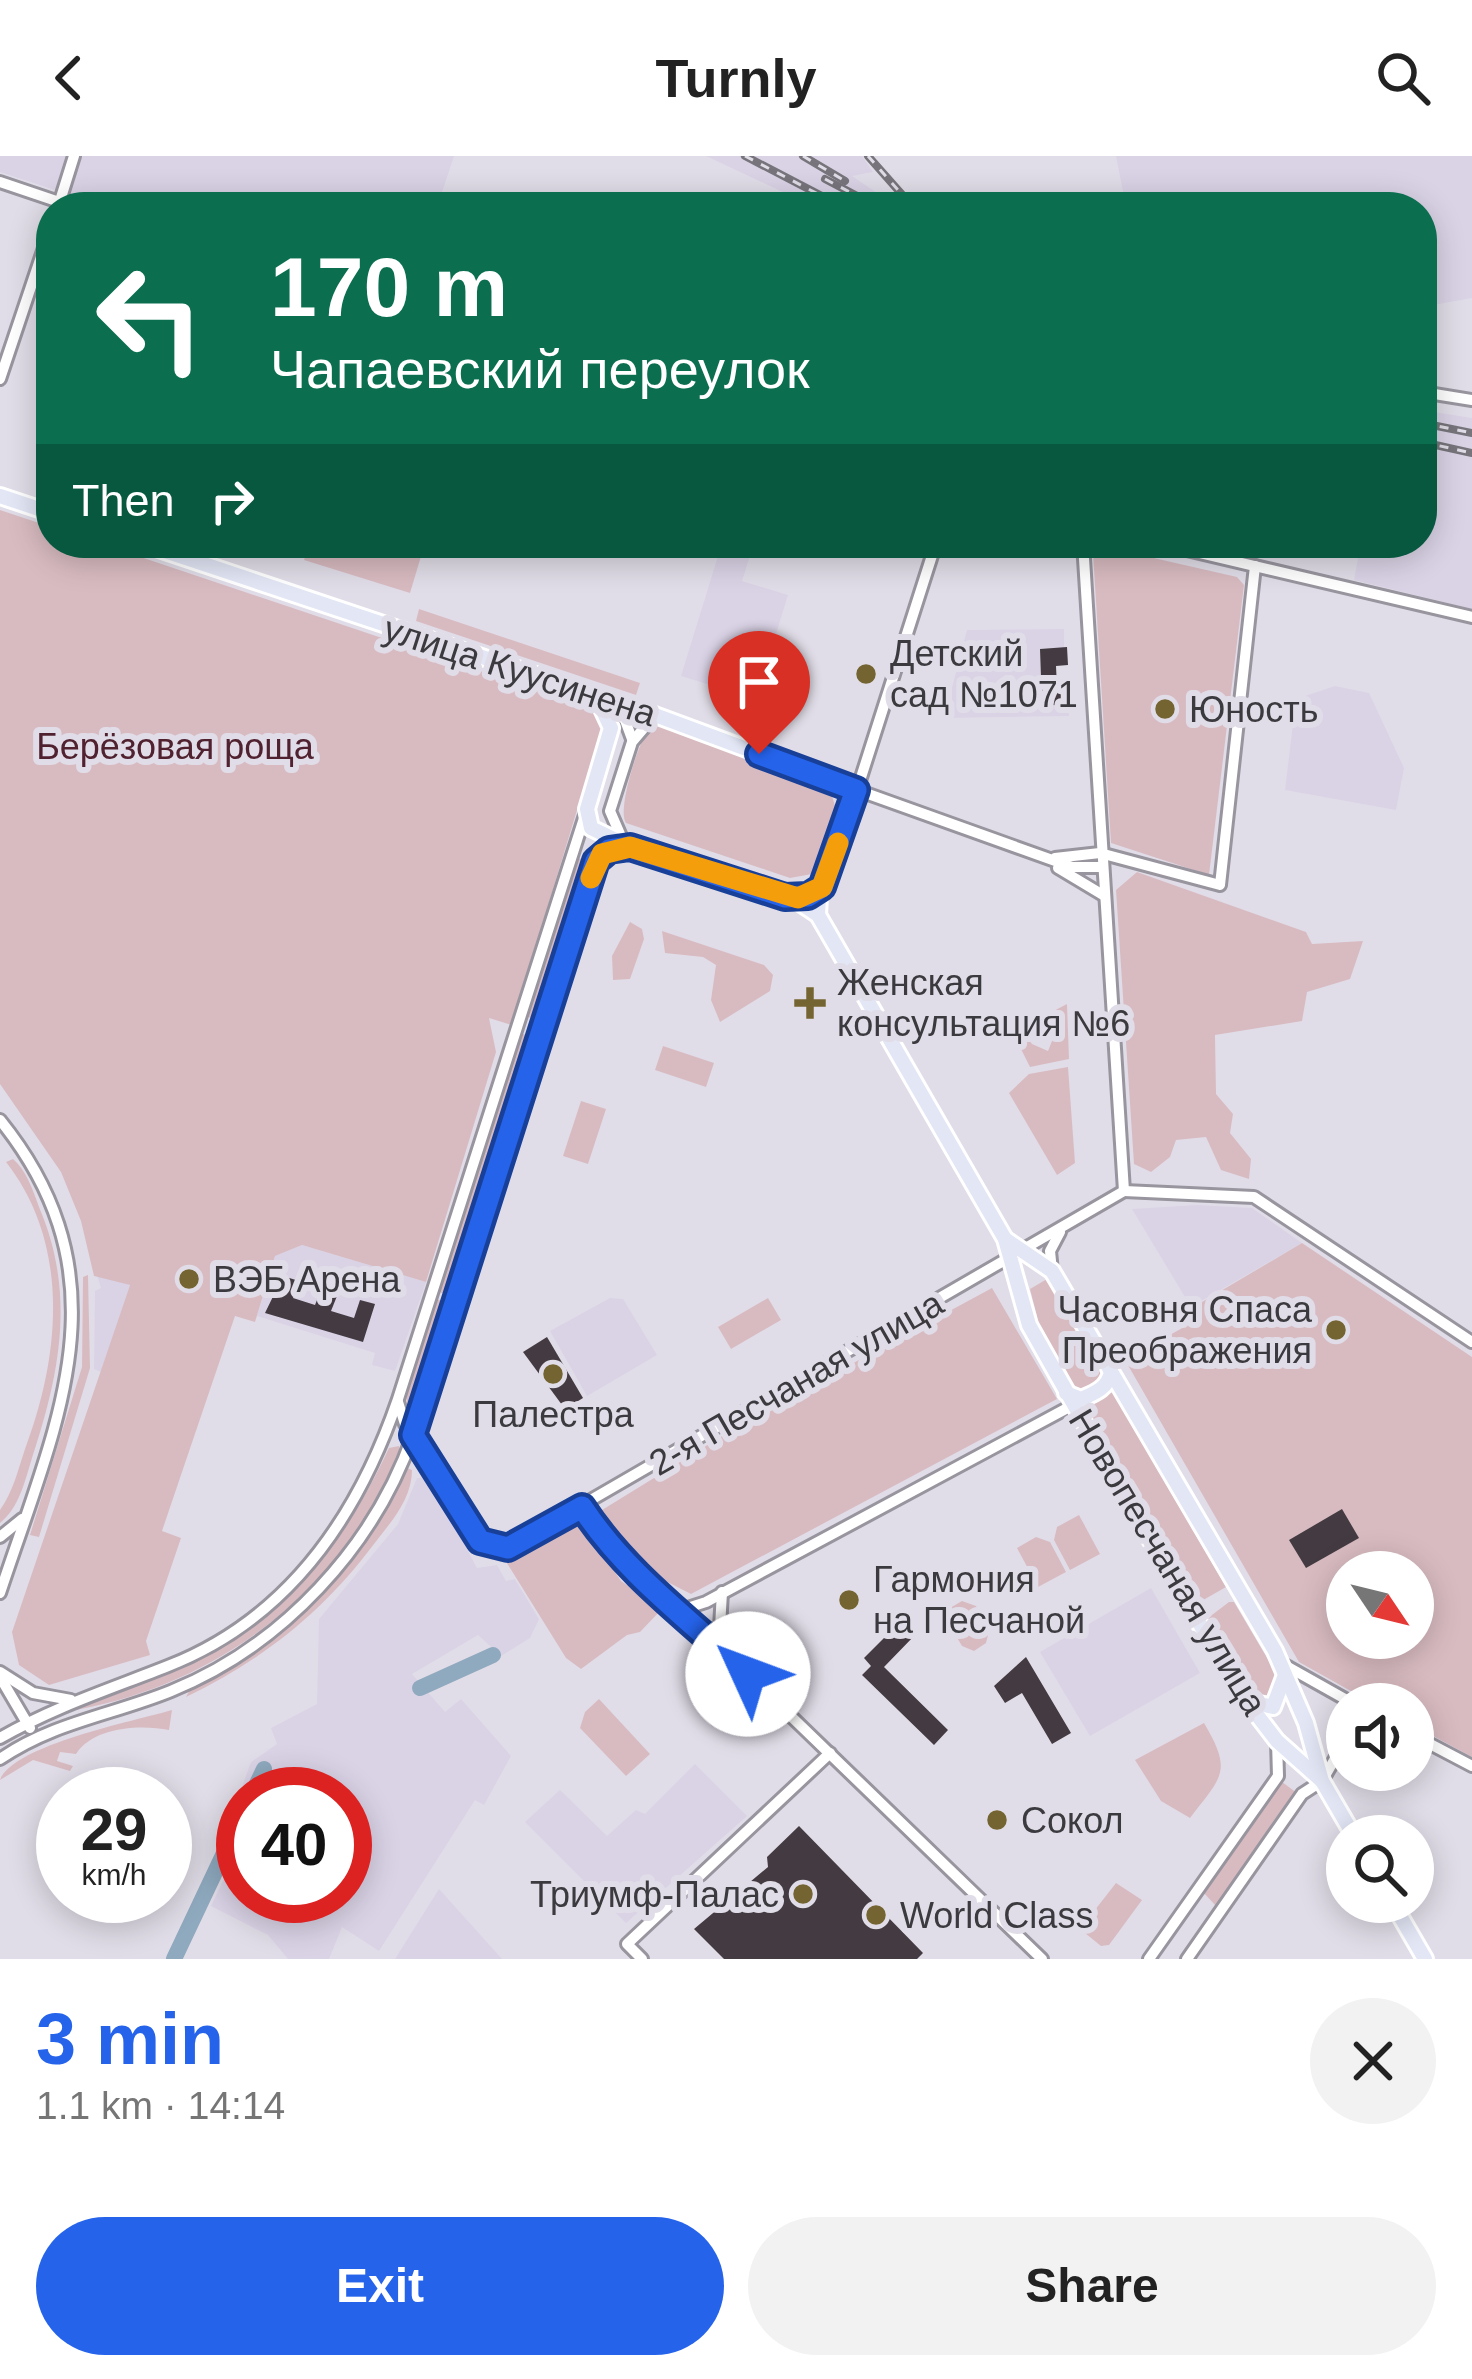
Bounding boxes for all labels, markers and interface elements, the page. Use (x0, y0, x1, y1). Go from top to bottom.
icon: back (36, 45, 102, 111)
icon: search (1370, 45, 1436, 111)
text: Turnly (656, 48, 817, 108)
icon: left (72, 240, 228, 396)
text: 170 m (270, 240, 508, 334)
text: Чапаевский переулок (270, 339, 810, 399)
icon: right (199, 468, 265, 534)
text: Then (72, 475, 175, 526)
street label: улица Куусинена (379, 608, 662, 735)
pin (708, 631, 810, 754)
place label: Детский сад №1071 (890, 633, 1078, 715)
icon: arrive (726, 649, 792, 715)
marker: Детский сад №1071 (853, 661, 879, 687)
place label: Юность (1189, 689, 1319, 730)
marker: Юность (1152, 696, 1178, 722)
park label: Берёзовая роща (36, 726, 315, 767)
place label: Женская консультация №6 (837, 962, 1130, 1044)
marker: Женская консультация №6 (794, 987, 826, 1019)
place label: ВЭБ Арена (213, 1259, 401, 1300)
marker: ВЭБ Арена (176, 1266, 202, 1292)
street label: 2-я Песчаная улица (642, 1282, 951, 1484)
place label: Часовня Спаса Преображения (1058, 1289, 1313, 1371)
marker: Часовня Спаса Преображения (1323, 1317, 1349, 1343)
marker: Палестра (540, 1361, 566, 1387)
place label: Палестра (472, 1394, 635, 1435)
street label: Новопесчаная улица (1061, 1402, 1276, 1723)
north arrow (1326, 1551, 1434, 1659)
map controls (1326, 1551, 1434, 1923)
place label: Гармония на Песчаной (873, 1559, 1085, 1641)
marker: Гармония на Песчаной (836, 1587, 862, 1613)
position arrow (685, 1611, 811, 1737)
button: sound (1326, 1683, 1434, 1791)
speed limit sign: 40 (216, 1767, 372, 1923)
text: 29 (81, 1796, 147, 1863)
place label: Сокол (1021, 1800, 1123, 1841)
marker: Сокол (984, 1807, 1010, 1833)
button: search (1326, 1815, 1434, 1923)
text: km/h (81, 1858, 147, 1891)
place label: Триумф-Палас (530, 1874, 779, 1915)
marker: Триумф-Палас (790, 1881, 816, 1907)
place label: World Class (900, 1895, 1093, 1936)
marker: World Class (863, 1902, 889, 1928)
button: close (1310, 1998, 1436, 2124)
text: 3 min (36, 1999, 224, 2079)
text: 1.1 km · 14:14 (36, 2084, 285, 2127)
button: Exit (36, 2217, 724, 2355)
button: Share (748, 2217, 1436, 2355)

